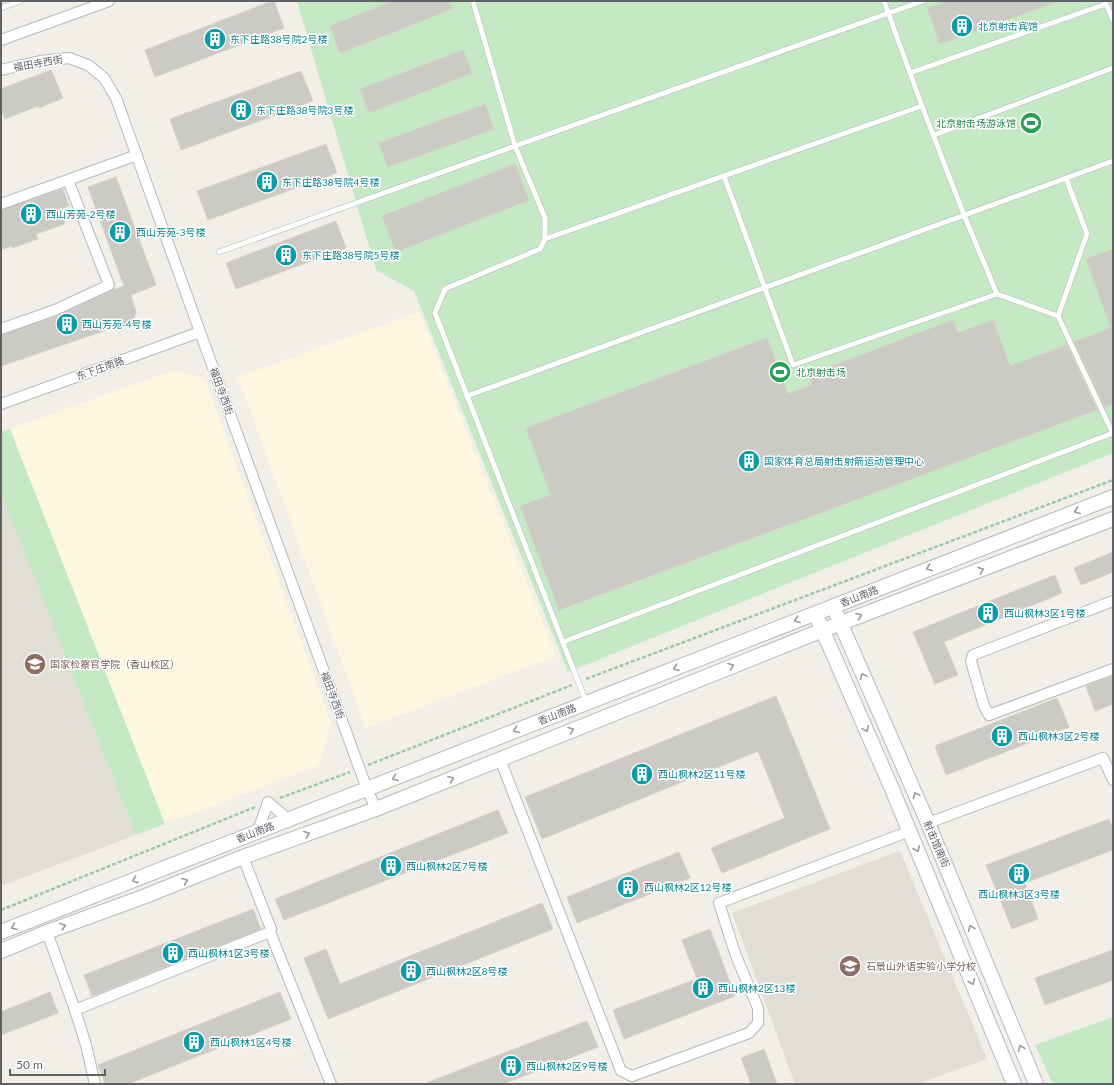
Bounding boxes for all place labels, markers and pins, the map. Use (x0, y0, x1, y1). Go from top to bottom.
building icon: 北京射击宾馆 (949, 13, 975, 39)
place label: 北京射击宾馆 (978, 20, 1038, 32)
building icon: 东下庄路38号院2号楼 (202, 26, 228, 52)
place label: 东下庄路38号院2号楼 (230, 33, 327, 45)
building icon: 东下庄路38号院3号楼 (228, 97, 254, 123)
place label: 东下庄路38号院3号楼 (256, 104, 353, 116)
sports icon: 北京射击场游泳馆 (1018, 110, 1044, 136)
place label: 北京射击场游泳馆 (936, 117, 1016, 129)
building icon: 东下庄路38号院4号楼 (254, 169, 280, 195)
place label: 东下庄路38号院4号楼 (282, 176, 379, 188)
building icon: 西山芳苑-2号楼 (18, 201, 44, 227)
place label: 西山芳苑-2号楼 (46, 208, 116, 220)
building icon: 西山芳苑-3号楼 (107, 219, 133, 245)
place label: 西山芳苑-3号楼 (136, 226, 206, 238)
building icon: 东下庄路38号院5号楼 (273, 242, 299, 268)
place label: 东下庄路38号院5号楼 (302, 249, 399, 261)
building icon: 西山芳苑-4号楼 (54, 311, 80, 337)
place label: 西山芳苑-4号楼 (82, 318, 152, 330)
sports icon: 北京射击场 (767, 359, 793, 385)
place label: 北京射击场 (796, 366, 846, 378)
building icon: 国家体育总局射击射箭运动管理中心 (736, 448, 762, 474)
place label: 国家体育总局射击射箭运动管理中心 (764, 455, 924, 467)
building icon: 西山枫林3区1号楼 (975, 600, 1001, 626)
place label: 西山枫林3区1号楼 (1004, 607, 1086, 619)
school or university icon: 国家检察官学院（香山校区） (22, 651, 48, 677)
place label: 国家检察官学院（香山校区） (50, 658, 180, 670)
building icon: 西山枫林3区2号楼 (989, 723, 1015, 749)
place label: 西山枫林3区2号楼 (1018, 730, 1100, 742)
building icon: 西山枫林2区11号楼 (629, 761, 655, 787)
place label: 西山枫林2区11号楼 (658, 768, 745, 780)
building icon: 西山枫林2区7号楼 (378, 853, 404, 879)
place label: 西山枫林2区7号楼 (406, 860, 488, 872)
building icon: 西山枫林3区3号楼 (1006, 861, 1032, 887)
building icon: 西山枫林2区12号楼 (615, 874, 641, 900)
place label: 西山枫林2区12号楼 (644, 881, 731, 893)
place label: 西山枫林3区3号楼 (978, 888, 1060, 900)
building icon: 西山枫林1区3号楼 (160, 940, 186, 966)
place label: 西山枫林1区3号楼 (188, 947, 270, 959)
school or university icon: 石景山外语实验小学分校 (837, 953, 863, 979)
building icon: 西山枫林2区8号楼 (398, 958, 424, 984)
place label: 石景山外语实验小学分校 (866, 960, 976, 972)
place label: 西山枫林2区8号楼 (426, 965, 508, 977)
building icon: 西山枫林2区13楼 (690, 975, 716, 1001)
place label: 西山枫林2区13楼 (718, 982, 795, 994)
building icon: 西山枫林1区4号楼 (181, 1029, 207, 1055)
place label: 西山枫林1区4号楼 (210, 1036, 292, 1048)
building icon: 西山枫林2区9号楼 (498, 1053, 524, 1079)
place label: 西山枫林2区9号楼 (526, 1060, 608, 1072)

